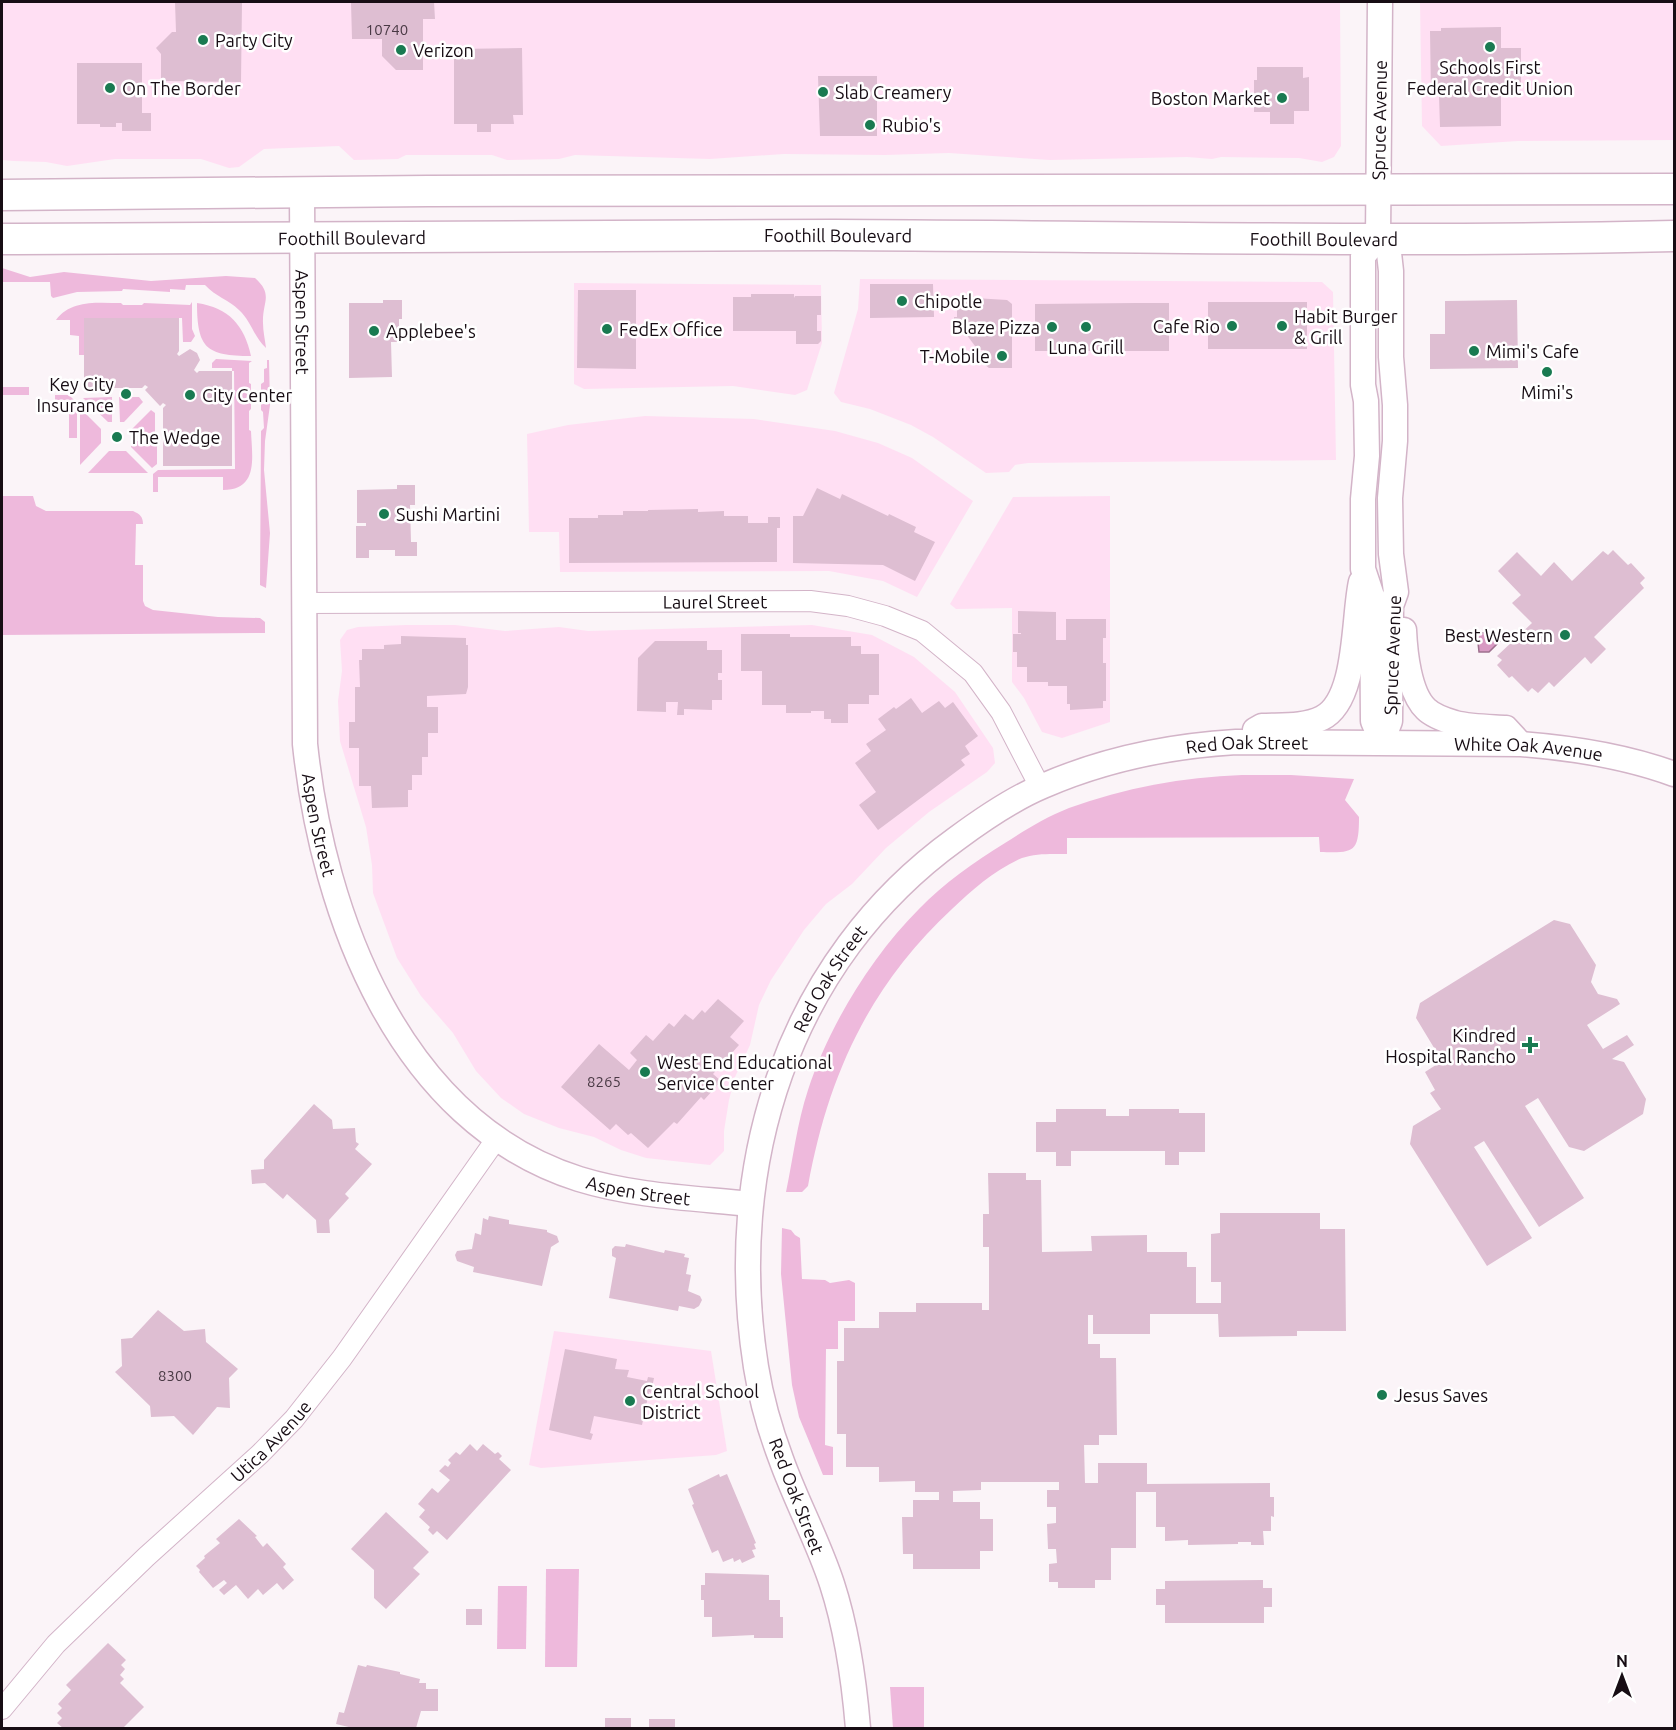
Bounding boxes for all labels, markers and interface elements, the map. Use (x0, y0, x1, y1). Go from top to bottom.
house number: 10740 (366, 21, 408, 38)
place label: Party City (215, 30, 293, 50)
marker: Party City (196, 33, 210, 47)
place label: Verizon (413, 40, 474, 60)
marker: Schools First Federal Credit Union (1483, 40, 1497, 54)
marker: Verizon (394, 43, 408, 57)
place label: Schools First Federal Credit Union (1407, 57, 1573, 98)
street label: Spruce Avenue (1368, 60, 1390, 180)
place label: On The Border (122, 78, 241, 98)
marker: On The Border (103, 81, 117, 95)
place label: Slab Creamery (835, 82, 952, 102)
marker: Slab Creamery (816, 85, 830, 99)
place label: Boston Market (1151, 88, 1270, 108)
marker: Boston Market (1275, 91, 1289, 105)
place label: Rubio's (882, 115, 941, 135)
marker: Rubio's (863, 118, 877, 132)
street label: Foothill Boulevard (764, 225, 912, 245)
street label: Foothill Boulevard (278, 227, 426, 248)
street label: Foothill Boulevard (1250, 228, 1398, 249)
street label: Aspen Street (292, 269, 313, 375)
place label: Chipotle (914, 291, 982, 311)
marker: Chipotle (895, 294, 909, 308)
place label: Habit Burger & Grill (1294, 306, 1398, 347)
place label: Cafe Rio (1153, 316, 1220, 336)
place label: Blaze Pizza (951, 317, 1040, 337)
place label: FedEx Office (619, 319, 723, 339)
marker: Cafe Rio (1225, 319, 1239, 333)
marker: Habit Burger & Grill (1275, 319, 1289, 333)
marker: Blaze Pizza (1045, 320, 1059, 334)
marker: Luna Grill (1079, 320, 1093, 334)
place label: Applebee's (386, 321, 476, 341)
marker: FedEx Office (600, 322, 614, 336)
marker: Applebee's (367, 324, 381, 338)
place label: Luna Grill (1048, 337, 1124, 357)
place label: Mimi's Cafe (1486, 341, 1579, 361)
marker: Mimi's Cafe (1467, 344, 1481, 358)
place label: T-Mobile (920, 346, 990, 366)
marker: T-Mobile (995, 349, 1009, 363)
marker: Mimi's (1540, 365, 1554, 379)
place label: Key City Insurance (36, 374, 114, 415)
place label: Mimi's (1521, 382, 1573, 402)
place label: City Center (202, 385, 293, 405)
marker: Key City Insurance (119, 387, 133, 401)
marker: City Center (183, 388, 197, 402)
place label: The Wedge (129, 427, 220, 447)
marker: The Wedge (110, 430, 124, 444)
place label: Sushi Martini (396, 504, 500, 524)
marker: Sushi Martini (377, 507, 391, 521)
street label: Laurel Street (663, 591, 767, 612)
street label: Spruce Avenue (1380, 595, 1404, 715)
place label: Best Western (1444, 625, 1553, 645)
marker: Best Western (1558, 628, 1572, 642)
street label: Red Oak Street (1185, 732, 1308, 757)
street label: White Oak Avenue (1454, 734, 1605, 764)
street label: Aspen Street (299, 772, 340, 879)
street label: Red Oak Street (789, 921, 870, 1035)
place label: Kindred Hospital Rancho (1385, 1025, 1516, 1066)
marker: Kindred Hospital Rancho (1521, 1036, 1539, 1054)
place label: West End Educational Service Center (657, 1052, 832, 1093)
marker: West End Educational Service Center (638, 1065, 652, 1079)
house number: 8265 (587, 1073, 621, 1090)
street label: Aspen Street (584, 1172, 691, 1208)
house number: 8300 (158, 1367, 192, 1384)
place label: Central School District (642, 1381, 759, 1422)
place label: Jesus Saves (1394, 1385, 1488, 1405)
marker: Jesus Saves (1375, 1388, 1389, 1402)
marker: Central School District (623, 1394, 637, 1408)
street label: Utica Avenue (226, 1396, 315, 1486)
street label: Red Oak Street (766, 1435, 828, 1557)
north arrow (1592, 1646, 1652, 1706)
text: N (1616, 1652, 1628, 1670)

